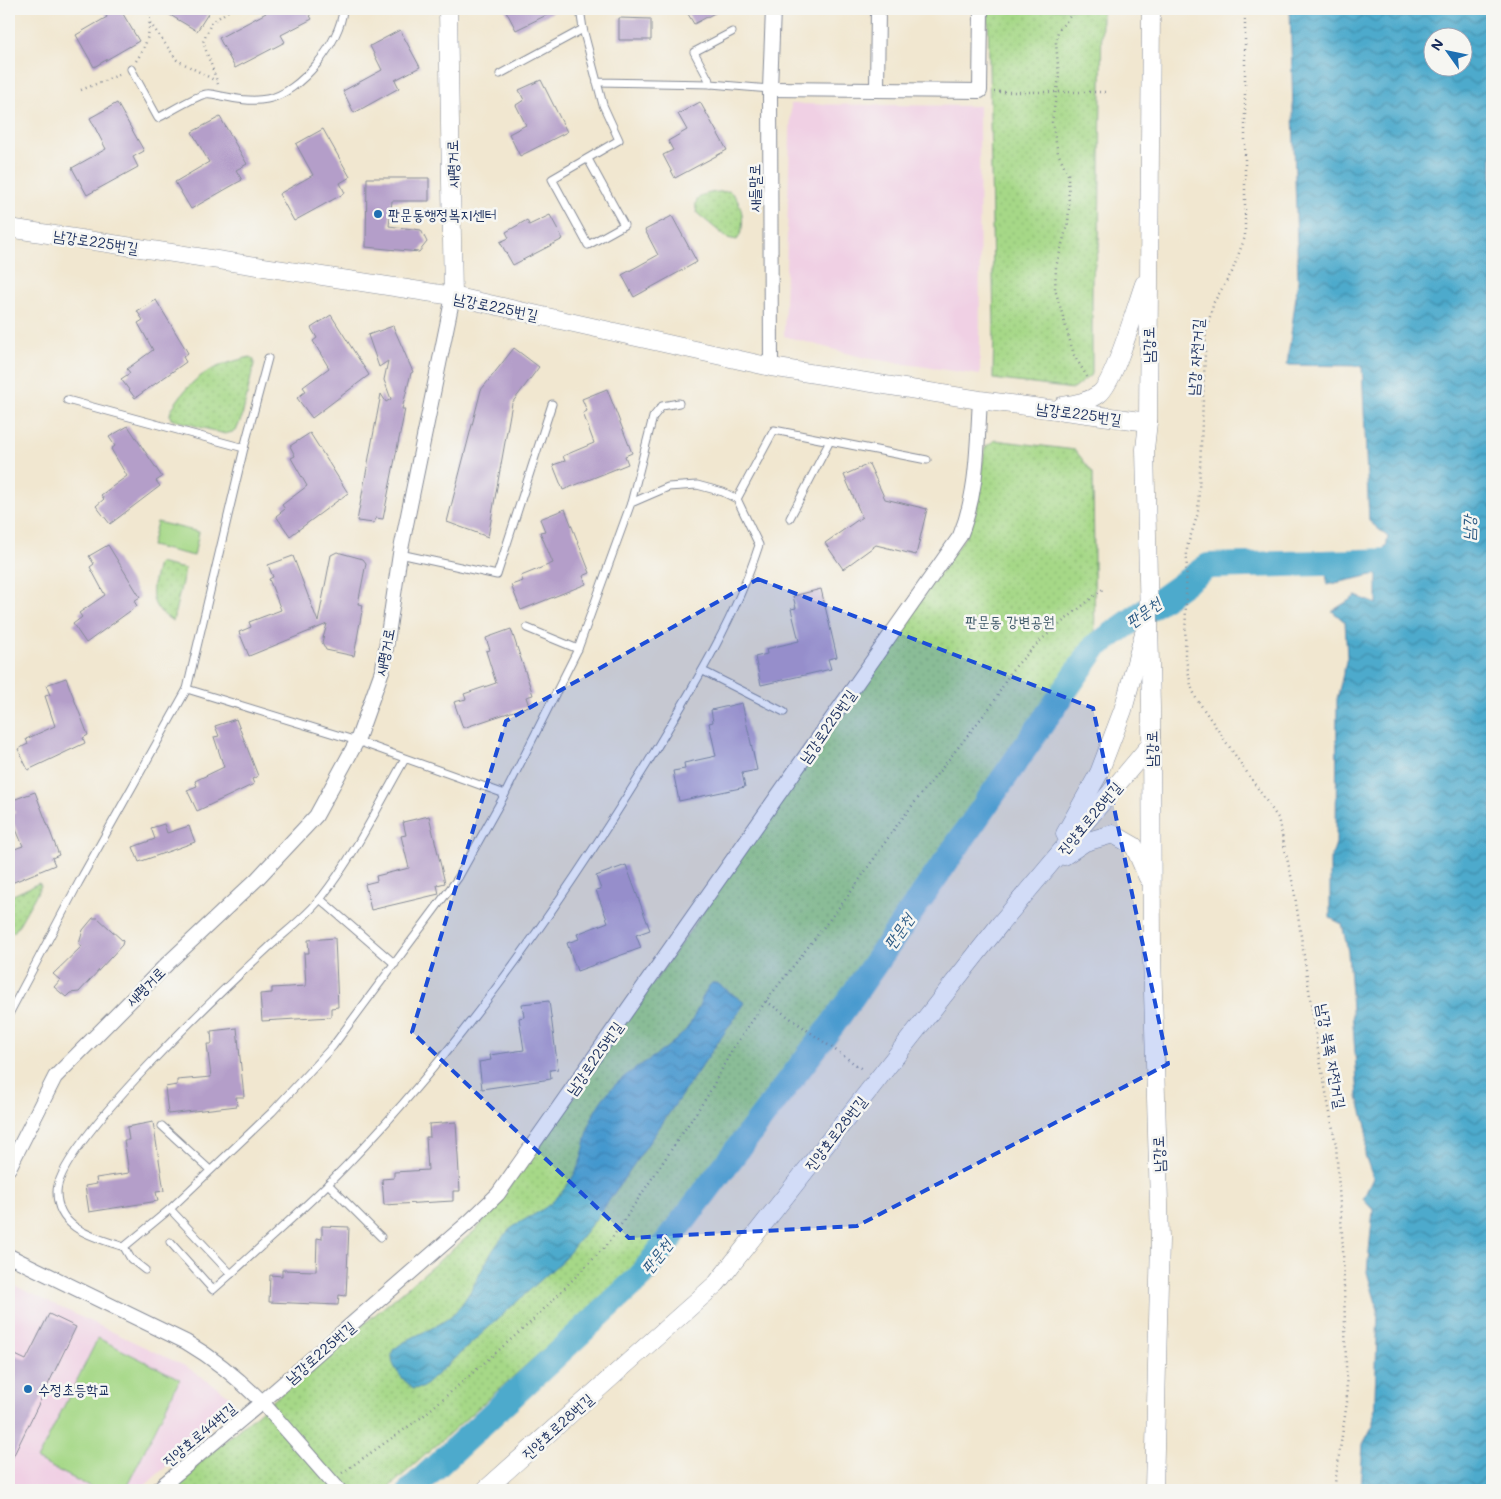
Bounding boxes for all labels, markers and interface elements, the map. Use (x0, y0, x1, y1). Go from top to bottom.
north arrow (1424, 28, 1474, 78)
text: N (1426, 35, 1448, 54)
street label: 새평거로 (442, 140, 462, 188)
street label: 새들말로 (744, 164, 764, 212)
place label: 판문동행정복지센터 (388, 204, 497, 224)
marker: 판문동행정복지센터 (372, 208, 384, 220)
street label: 남강로225번길 (52, 224, 140, 258)
street label: 남강로225번길 (452, 287, 540, 325)
street label: 남강 자전거길 (1182, 318, 1208, 396)
street label: 남강로 (1138, 327, 1158, 363)
street label: 남강로225번길 (1035, 397, 1123, 429)
water label: 남강 (1457, 513, 1479, 541)
water label: 판문천 (1121, 591, 1167, 632)
park label: 판문동 강변공원 (965, 611, 1055, 631)
street label: 새평거로 (370, 626, 398, 678)
street label: 남강로225번길 (794, 685, 860, 767)
street label: 남강로 (1141, 731, 1161, 767)
street label: 진양호로28번길 (1052, 777, 1126, 859)
water label: 판문천 (878, 907, 919, 953)
street label: 새평거로 (121, 962, 169, 1010)
street label: 남강 북쪽 자전거길 (1313, 1002, 1351, 1110)
street label: 남강로225번길 (561, 1017, 627, 1099)
street label: 진양호로28번길 (799, 1091, 871, 1175)
street label: 남강로 (1147, 1136, 1169, 1172)
water label: 판문천 (636, 1233, 677, 1278)
street label: 남강로225번길 (281, 1316, 359, 1388)
place label: 수정초등학교 (38, 1379, 110, 1399)
marker: 수정초등학교 (22, 1383, 34, 1395)
street label: 진양호로28번길 (517, 1389, 597, 1463)
street label: 진양호로44번길 (158, 1397, 240, 1471)

